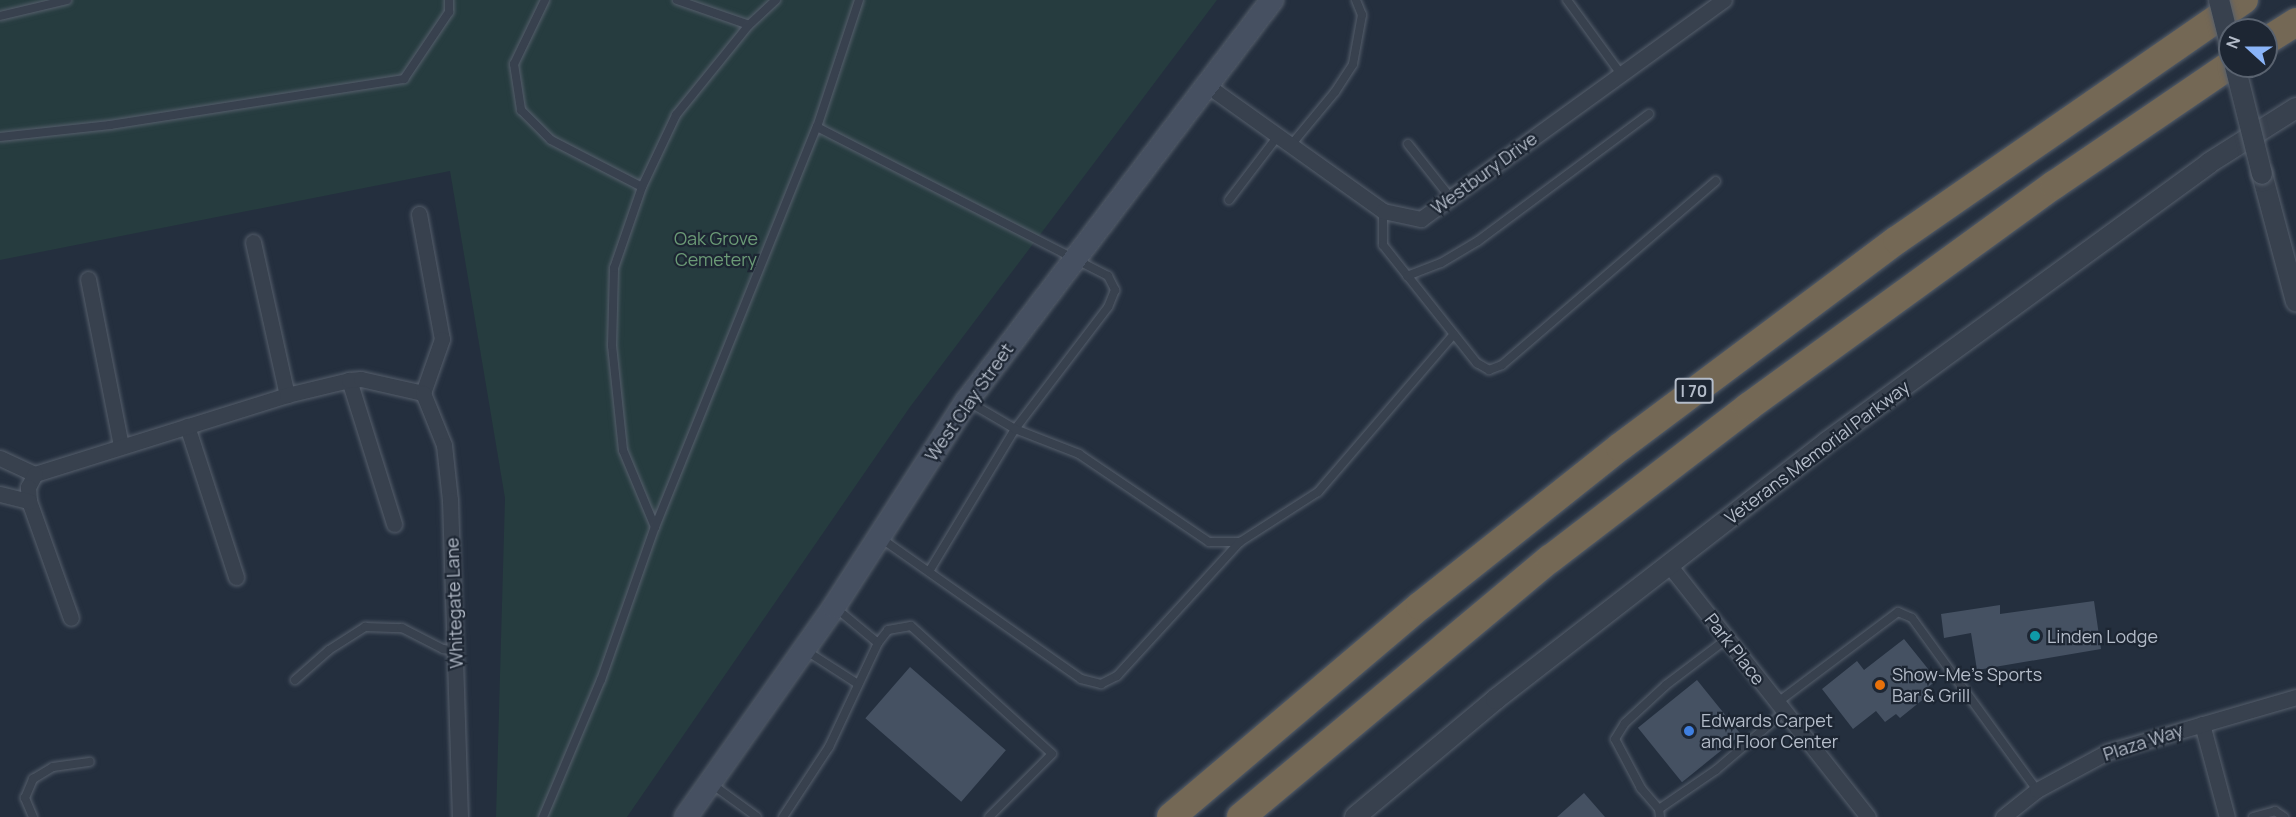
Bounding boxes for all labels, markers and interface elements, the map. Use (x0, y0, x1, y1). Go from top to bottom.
north arrow (2218, 18, 2278, 78)
text: N (2221, 33, 2245, 52)
street label: Westbury Drive (1427, 127, 1541, 219)
park label: Oak Grove Cemetery (674, 228, 758, 270)
street label: West Clay Street (920, 339, 1018, 465)
street label: Veterans Memorial Parkway (1721, 376, 1913, 528)
road number: I 70 (1674, 378, 1714, 404)
street label: Whitegate Lane (441, 537, 467, 669)
street label: Park Place (1700, 609, 1770, 689)
place label: Linden Lodge (2047, 625, 2158, 647)
marker: Linden Lodge (2028, 629, 2042, 643)
place label: Show-Me's Sports Bar & Grill (1892, 664, 2042, 706)
marker: Show-Me's Sports Bar & Grill (1873, 678, 1887, 692)
place label: Edwards Carpet and Floor Center (1701, 710, 1838, 752)
street label: Plaza Way (2100, 719, 2186, 765)
marker: Edwards Carpet and Floor Center (1682, 724, 1696, 738)

